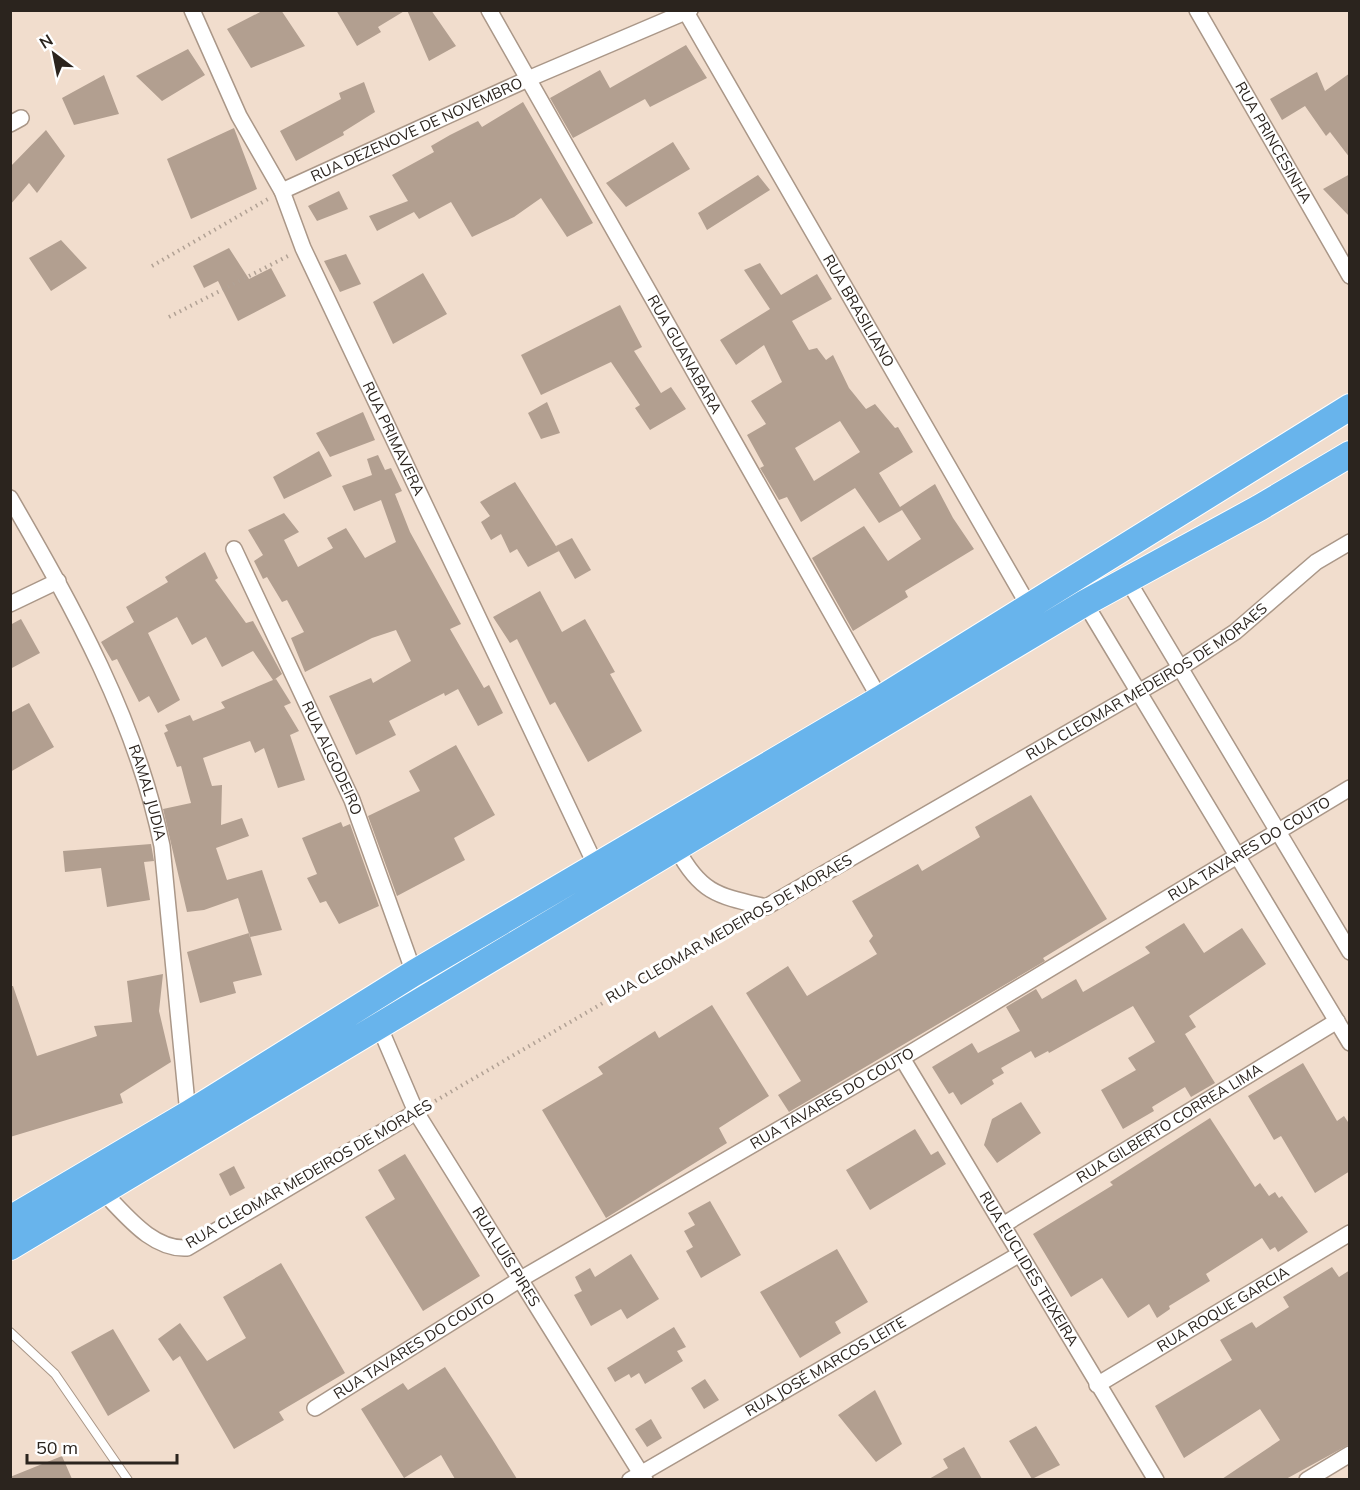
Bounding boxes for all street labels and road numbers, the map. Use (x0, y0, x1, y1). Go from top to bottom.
street label: RUA DEZENOVE DE NOVEMBRO (308, 73, 525, 186)
street label: RUA PRINCESINHA (1231, 78, 1316, 207)
street label: RUA BRASILIANO (819, 251, 899, 370)
street label: RUA GUANABARA (644, 291, 726, 417)
street label: RUA PRIMAVERA (359, 378, 429, 498)
street label: RUA CLEOMAR MEDEIROS DE MORAES (1022, 599, 1271, 764)
street label: RUA ALGODEIRO (298, 698, 367, 817)
street label: RAMAL JUDIA (125, 742, 171, 842)
street label: RUA TAVARES DO COUTO (1164, 792, 1334, 905)
street label: RUA CLEOMAR MEDEIROS DE MORAES (602, 850, 855, 1007)
street label: RUA TAVARES DO COUTO (747, 1043, 918, 1153)
street label: RUA GILBERTO CORREA LIMA (1073, 1059, 1266, 1187)
street label: RUA CLEOMAR MEDEIROS DE MORAES (182, 1095, 435, 1252)
street label: RUA EUCLIDES TEIXEIRA (975, 1188, 1083, 1349)
street label: RUA LUÍS PIRES (468, 1203, 545, 1310)
street label: RUA ROQUE GARCIA (1153, 1262, 1292, 1356)
street label: RUA TAVARES DO COUTO (330, 1288, 498, 1403)
street label: RUA JOSÉ MARCOS LEITE (741, 1312, 909, 1420)

